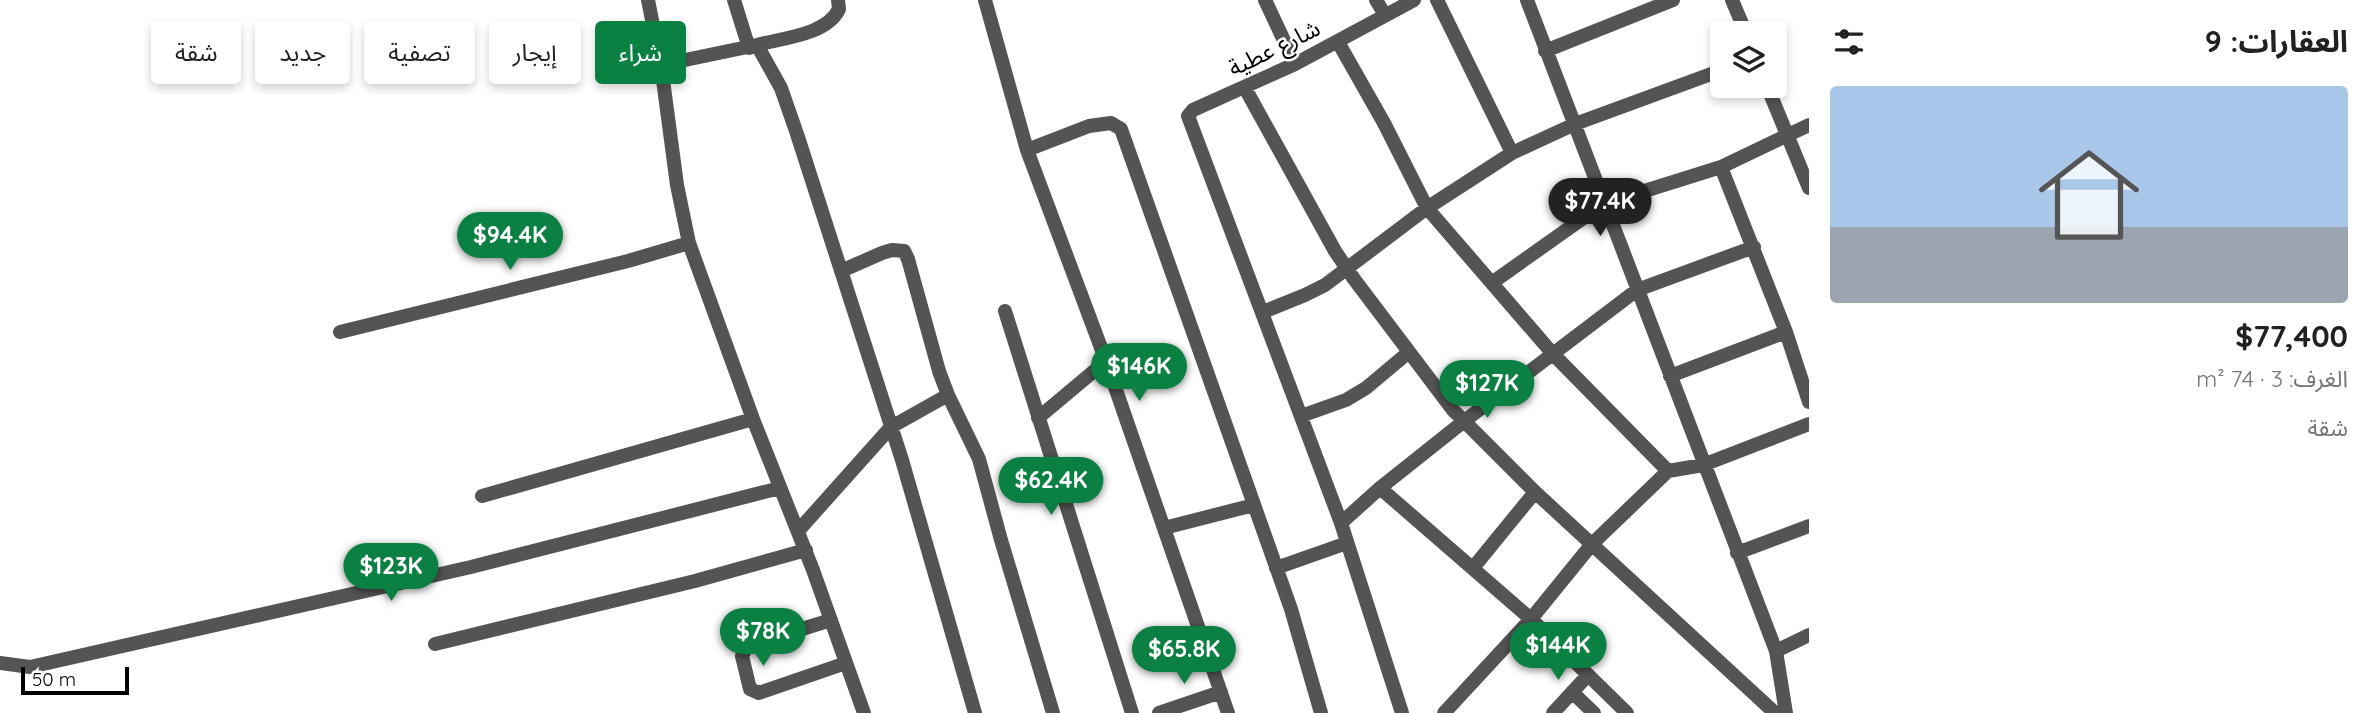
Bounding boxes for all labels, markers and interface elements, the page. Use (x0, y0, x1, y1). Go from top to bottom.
street label: شارع عطية (1223, 13, 1326, 85)
chip: شقة (151, 21, 241, 84)
chip: جديد (255, 21, 350, 84)
chip: تصفية (364, 21, 475, 84)
chip: إيجار (489, 21, 581, 84)
chip: شراء (595, 21, 686, 84)
map controls (1710, 21, 1787, 98)
button: layers (1710, 21, 1787, 98)
text: العقارات: 9 (2205, 22, 2348, 60)
icon: filters (1830, 23, 1868, 61)
icon: home (2026, 132, 2152, 258)
pin: $77.4K (1543, 178, 1657, 238)
text: $77.4K (1564, 186, 1636, 215)
pin: $94.4K (453, 212, 567, 272)
text: $94.4K (473, 220, 547, 249)
text: $77,400 (2235, 317, 2348, 355)
pin: $146K (1090, 344, 1188, 403)
text: $146K (1107, 351, 1171, 380)
pin: $127K (1438, 360, 1536, 420)
text: الغرف: 3 · 74 m² (2196, 364, 2348, 393)
text: $127K (1455, 368, 1519, 397)
text: شقة (2307, 413, 2348, 442)
pin: $62.4K (994, 458, 1108, 517)
text: $62.4K (1014, 465, 1088, 494)
pin: $123K (342, 544, 440, 603)
text: $123K (359, 551, 423, 580)
pin: $78K (722, 608, 804, 668)
text: $78K (736, 616, 790, 645)
pin: $144K (1509, 622, 1607, 682)
pin: $65.8K (1127, 626, 1241, 686)
text: $144K (1526, 630, 1590, 659)
text: $65.8K (1148, 634, 1220, 663)
scale bar (21, 664, 130, 696)
text: 50 m (32, 667, 76, 691)

